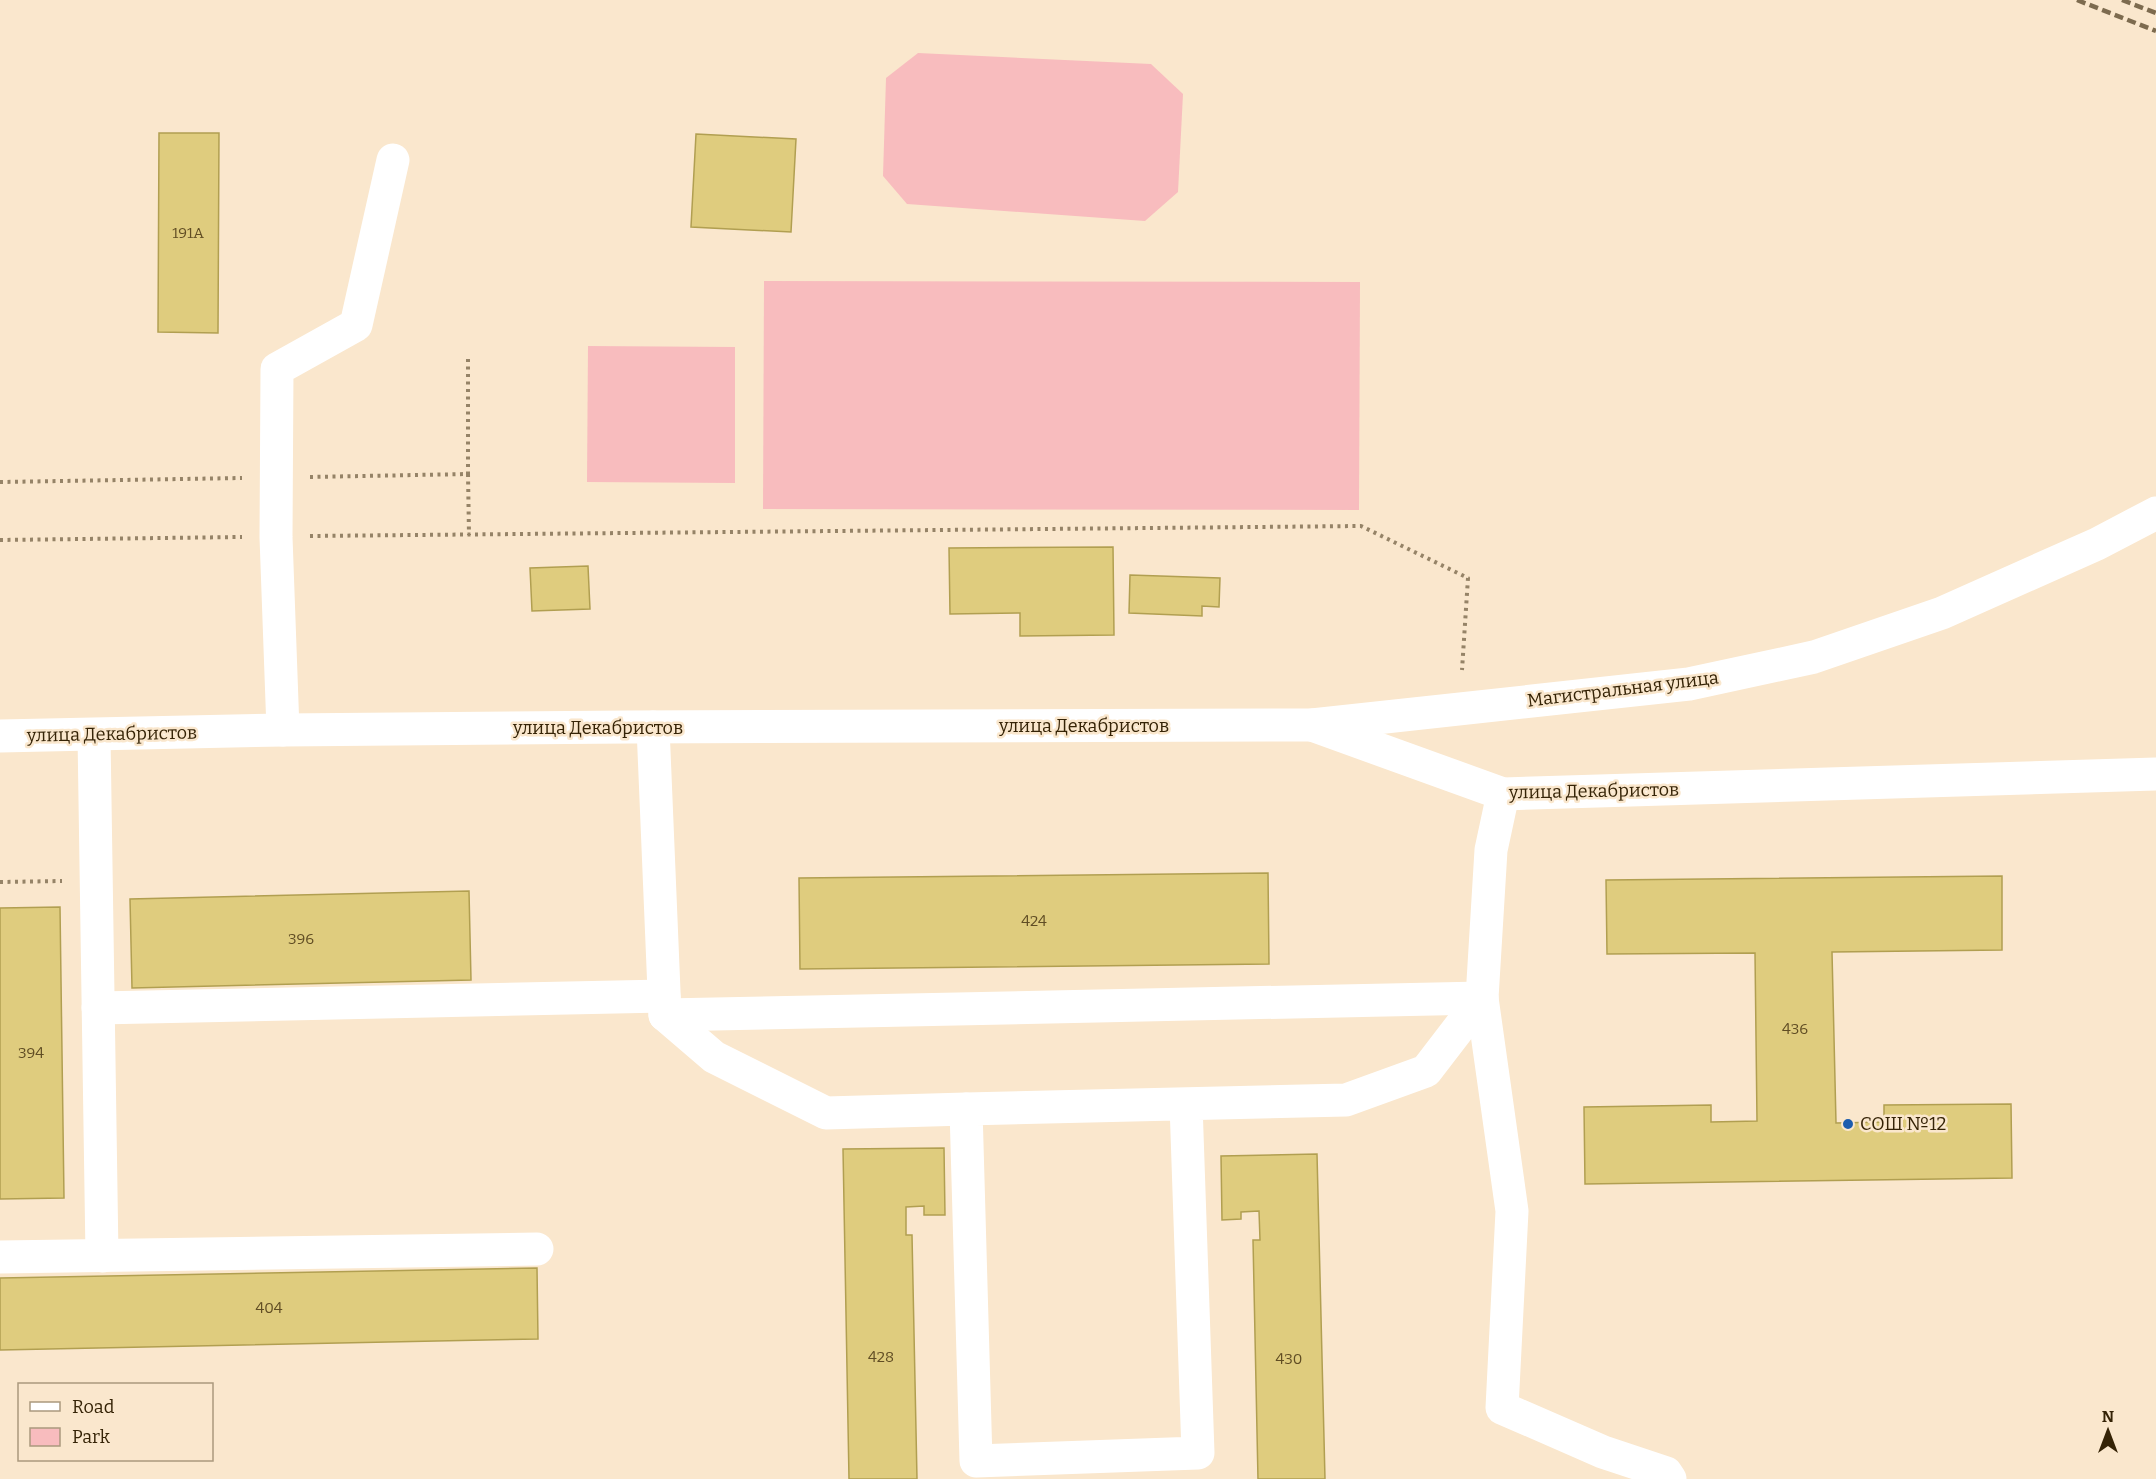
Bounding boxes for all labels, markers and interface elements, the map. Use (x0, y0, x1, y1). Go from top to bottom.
house number: 191А (172, 224, 204, 242)
street label: Магистральная улица (1526, 666, 1720, 712)
street label: улица Декабристов (998, 715, 1169, 737)
street label: улица Декабристов (512, 717, 683, 739)
street label: улица Декабристов (26, 722, 197, 747)
street label: улица Декабристов (1508, 779, 1679, 804)
house number: 424 (1021, 912, 1047, 930)
house number: 396 (288, 930, 314, 948)
house number: 436 (1782, 1020, 1808, 1038)
house number: 394 (18, 1044, 44, 1062)
place label: СОШ №12 (1860, 1113, 1946, 1135)
marker: СОШ №12 (1841, 1117, 1855, 1131)
house number: 404 (255, 1299, 283, 1317)
house number: 428 (868, 1348, 894, 1366)
house number: 430 (1276, 1350, 1302, 1368)
legend (18, 1383, 213, 1461)
text: Road (72, 1396, 115, 1418)
north arrow (2078, 1401, 2138, 1461)
text: N (2102, 1407, 2114, 1426)
text: Park (72, 1426, 111, 1448)

